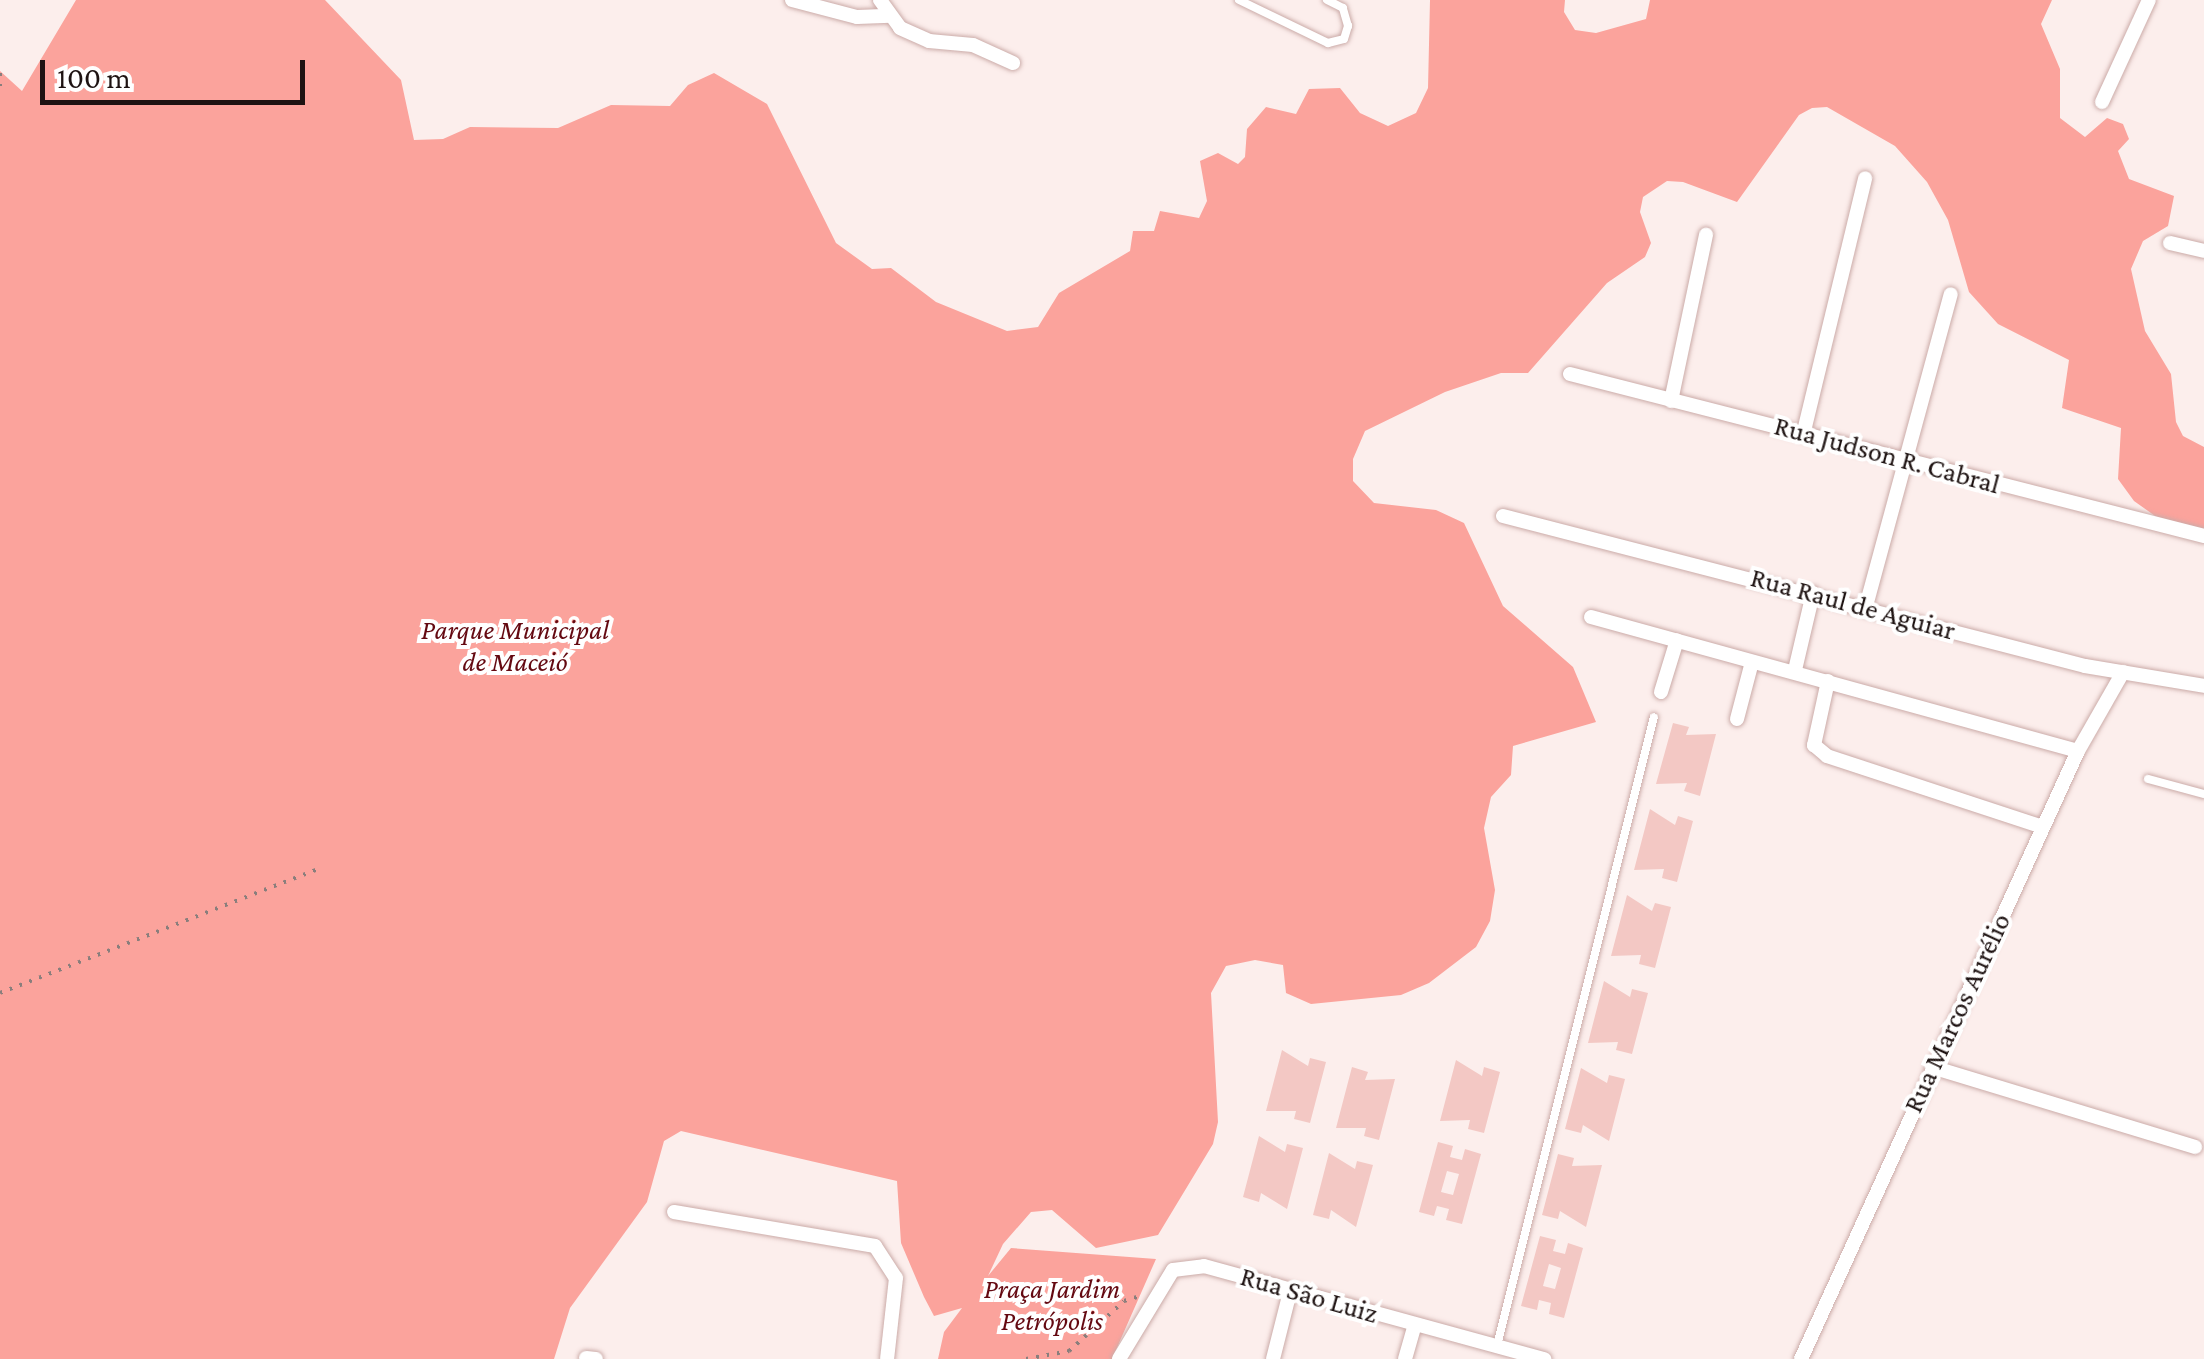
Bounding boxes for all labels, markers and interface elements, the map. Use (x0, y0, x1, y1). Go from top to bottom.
scale bar (45, 40, 310, 102)
text: 100 m (57, 61, 131, 94)
street label: Rua Judson R. Cabral (1771, 409, 2003, 501)
street label: Rua Raul de Aguiar (1747, 561, 1959, 647)
park label: Parque Municipal de Maceió (421, 613, 609, 679)
street label: Rua Marcos Aurélio (1896, 908, 2018, 1118)
street label: Rua São Luiz (1236, 1259, 1382, 1331)
park label: Praça Jardim Petrópolis (984, 1272, 1120, 1338)

